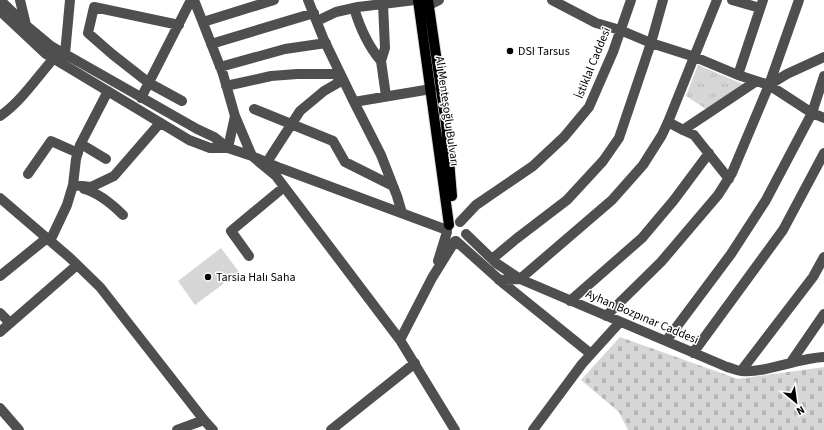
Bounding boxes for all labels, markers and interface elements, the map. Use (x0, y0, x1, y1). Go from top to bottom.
street label: İstiklal Caddesi (571, 25, 615, 101)
place label: DSI Tarsus (518, 43, 570, 60)
marker: DSI Tarsus (505, 46, 515, 56)
street label: Ali Menteşoğlu Bulvarı (431, 55, 463, 167)
place label: Tarsia Halı Saha (216, 269, 296, 286)
marker: Tarsia Halı Saha (203, 272, 213, 282)
street label: Ayhan Bozpınar Caddesi (583, 286, 701, 349)
north arrow (776, 382, 816, 422)
text: N (794, 402, 807, 419)

